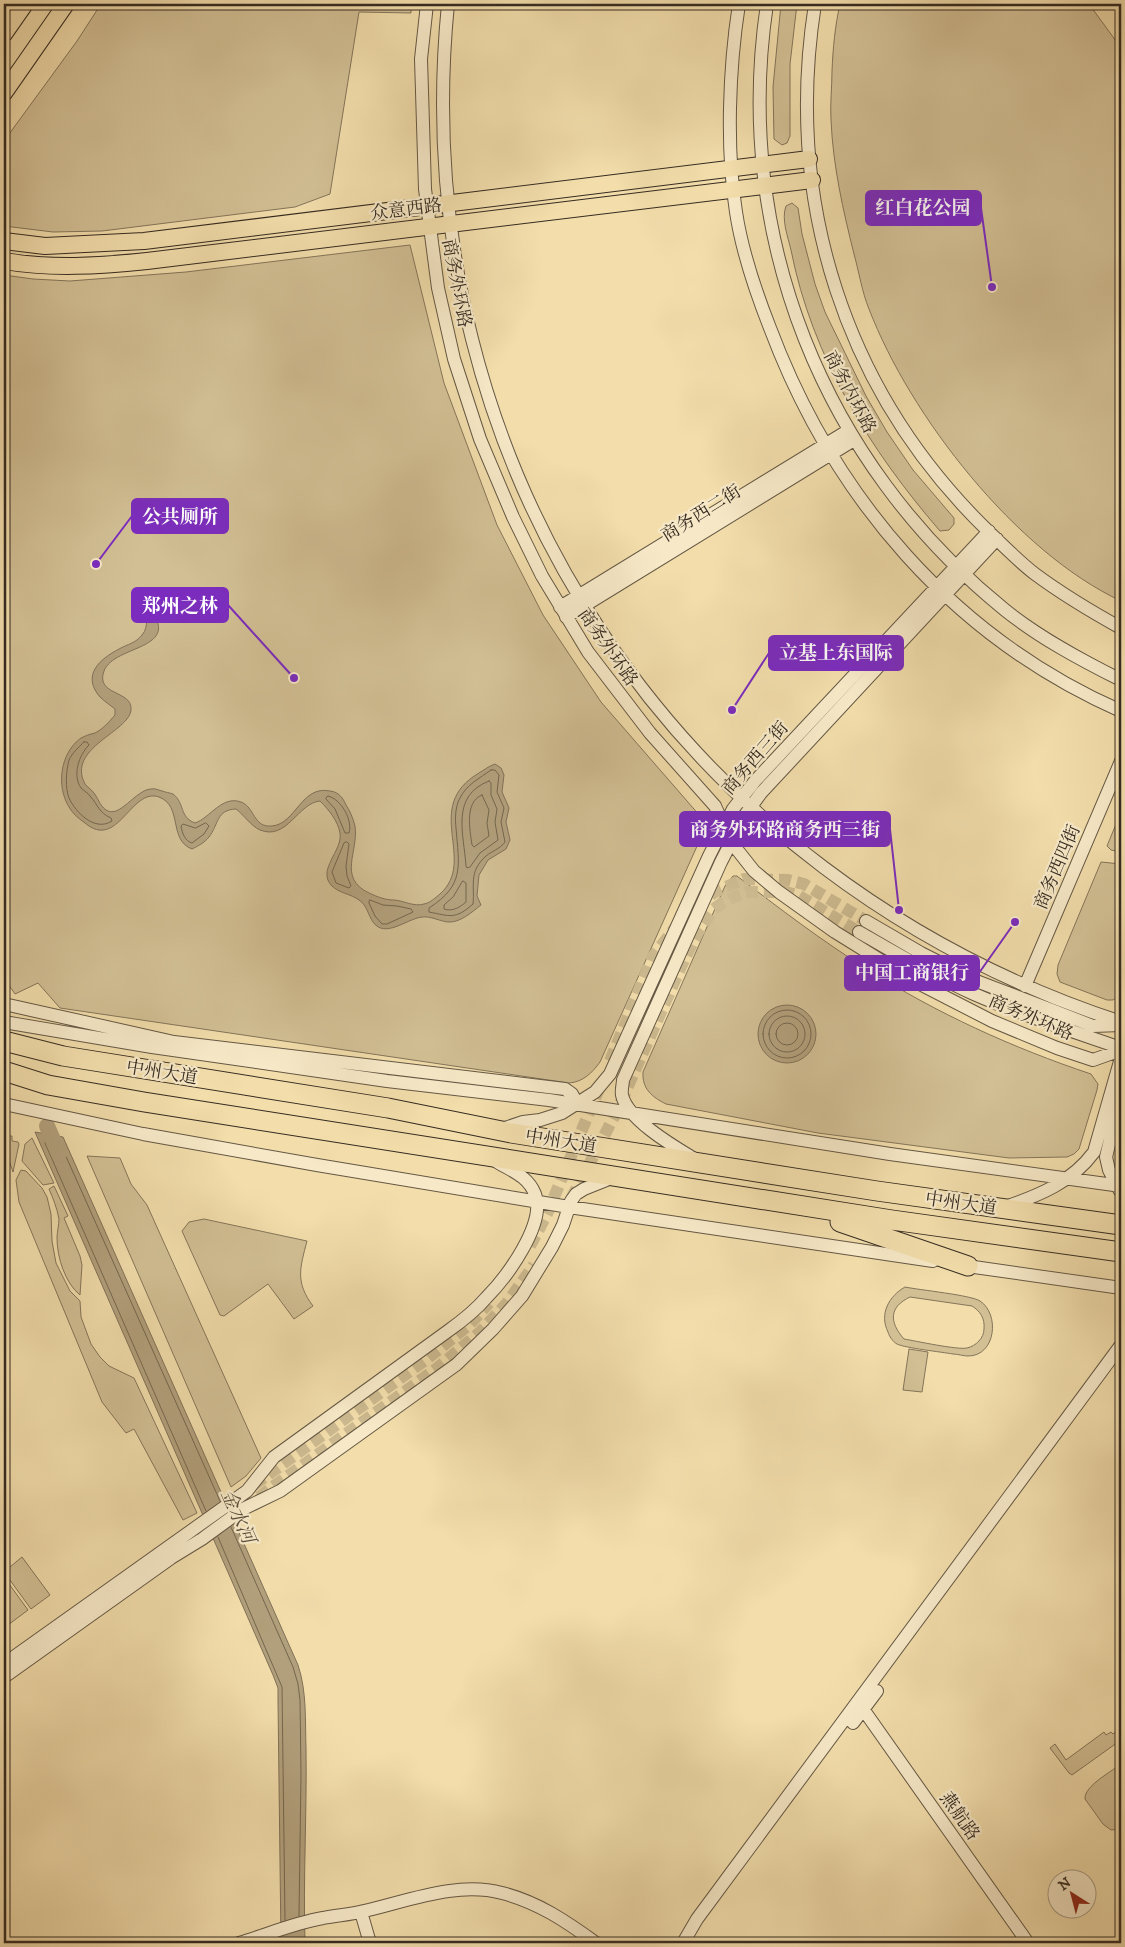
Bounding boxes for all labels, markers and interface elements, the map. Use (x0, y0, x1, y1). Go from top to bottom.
callout: 红白花公园 (866, 191, 981, 225)
street label: 众意西路 (369, 195, 443, 225)
text: 红白花公园 (875, 197, 971, 220)
street label: 商务外环路 (437, 237, 475, 329)
street label: 商务内环路 (818, 348, 880, 437)
street label: 商务西二街 (658, 481, 746, 547)
callout: 公共厕所 (132, 499, 228, 533)
text: 公共厕所 (142, 506, 218, 529)
callout: 郑州之林 (132, 588, 228, 622)
text: 郑州之林 (142, 595, 218, 618)
street label: 商务外环路 (572, 604, 642, 691)
callout: 立基上东国际 (769, 636, 903, 670)
text: 立基上东国际 (779, 642, 893, 665)
street label: 商务西三街 (718, 717, 794, 800)
callout: 商务外环路商务西三街 (680, 812, 890, 846)
text: 商务外环路商务西三街 (690, 819, 880, 842)
street label: 商务西四街 (1030, 822, 1086, 913)
callout: 中国工商银行 (845, 956, 979, 990)
text: 中国工商银行 (855, 962, 969, 985)
street label: 商务外环路 (985, 990, 1076, 1046)
street label: 中州大道 (125, 1056, 199, 1089)
street label: 中州大道 (524, 1125, 598, 1158)
street label: 中州大道 (924, 1188, 998, 1220)
water label: 金水河 (216, 1486, 261, 1550)
street label: 燕航路 (935, 1788, 984, 1845)
north arrow (1048, 1870, 1098, 1920)
text: N (1055, 1873, 1075, 1895)

